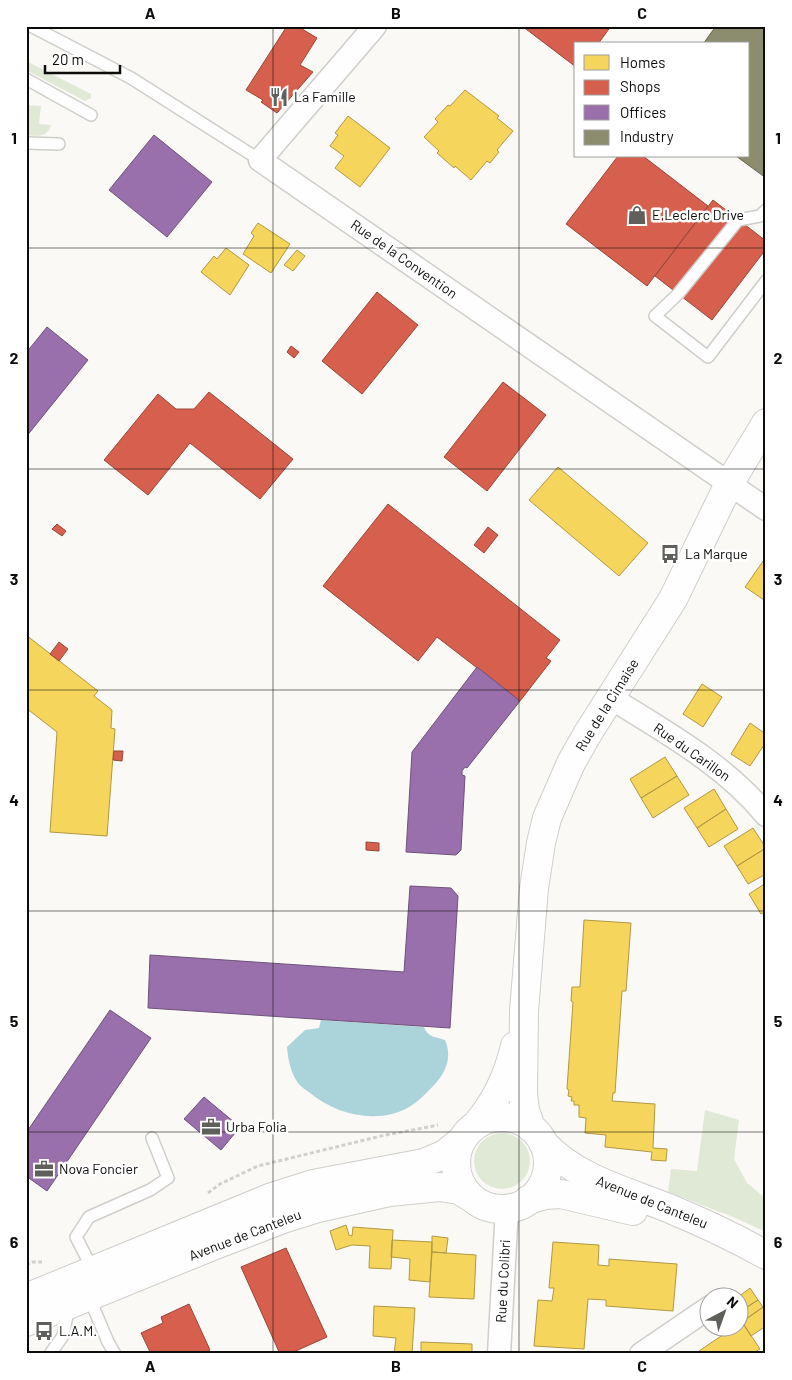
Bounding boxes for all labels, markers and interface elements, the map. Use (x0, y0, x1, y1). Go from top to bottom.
text: A (145, 3, 156, 22)
text: B (391, 3, 401, 22)
text: C (637, 3, 647, 22)
scale bar (45, 42, 120, 74)
legend (574, 42, 750, 158)
text: 20 m (52, 50, 84, 68)
text: Homes (620, 53, 665, 71)
text: Shops (620, 77, 660, 95)
restaurant icon: La Famille (268, 86, 290, 108)
place label: La Famille (294, 88, 356, 105)
text: Offices (620, 103, 666, 121)
text: Industry (620, 127, 674, 145)
text: 1 (11, 128, 17, 147)
text: 1 (775, 128, 781, 147)
shop icon: E.Leclerc Drive (626, 204, 648, 226)
place label: E.Leclerc Drive (652, 206, 744, 223)
street label: Rue de la Convention (348, 215, 461, 302)
text: 2 (10, 348, 19, 367)
text: 2 (774, 348, 783, 367)
bus stop icon: La Marque (659, 543, 681, 565)
place label: La Marque (685, 545, 748, 562)
text: 3 (10, 569, 18, 588)
text: 3 (774, 569, 782, 588)
street label: Rue de la Cimaise (571, 655, 642, 754)
street label: Rue du Carillon (650, 719, 734, 784)
text: 4 (9, 790, 19, 809)
text: 4 (773, 790, 783, 809)
text: 5 (10, 1011, 19, 1030)
text: 5 (774, 1011, 783, 1030)
office icon: Urba Folia (200, 1116, 222, 1138)
place label: Urba Folia (226, 1118, 287, 1135)
office icon: Nova Foncier (33, 1158, 55, 1180)
place label: Nova Foncier (59, 1160, 138, 1177)
street label: Avenue de Canteleu (594, 1171, 710, 1232)
street label: Avenue de Canteleu (186, 1205, 303, 1264)
text: 6 (10, 1232, 19, 1251)
text: 6 (774, 1232, 783, 1251)
street label: Rue du Colibri (492, 1239, 513, 1323)
north arrow (700, 1288, 750, 1338)
text: N (724, 1292, 742, 1311)
bus stop icon: L.A.M. (33, 1320, 55, 1342)
place label: L.A.M. (59, 1322, 97, 1339)
text: A (145, 1356, 156, 1375)
text: B (391, 1356, 401, 1375)
text: C (637, 1356, 647, 1375)

